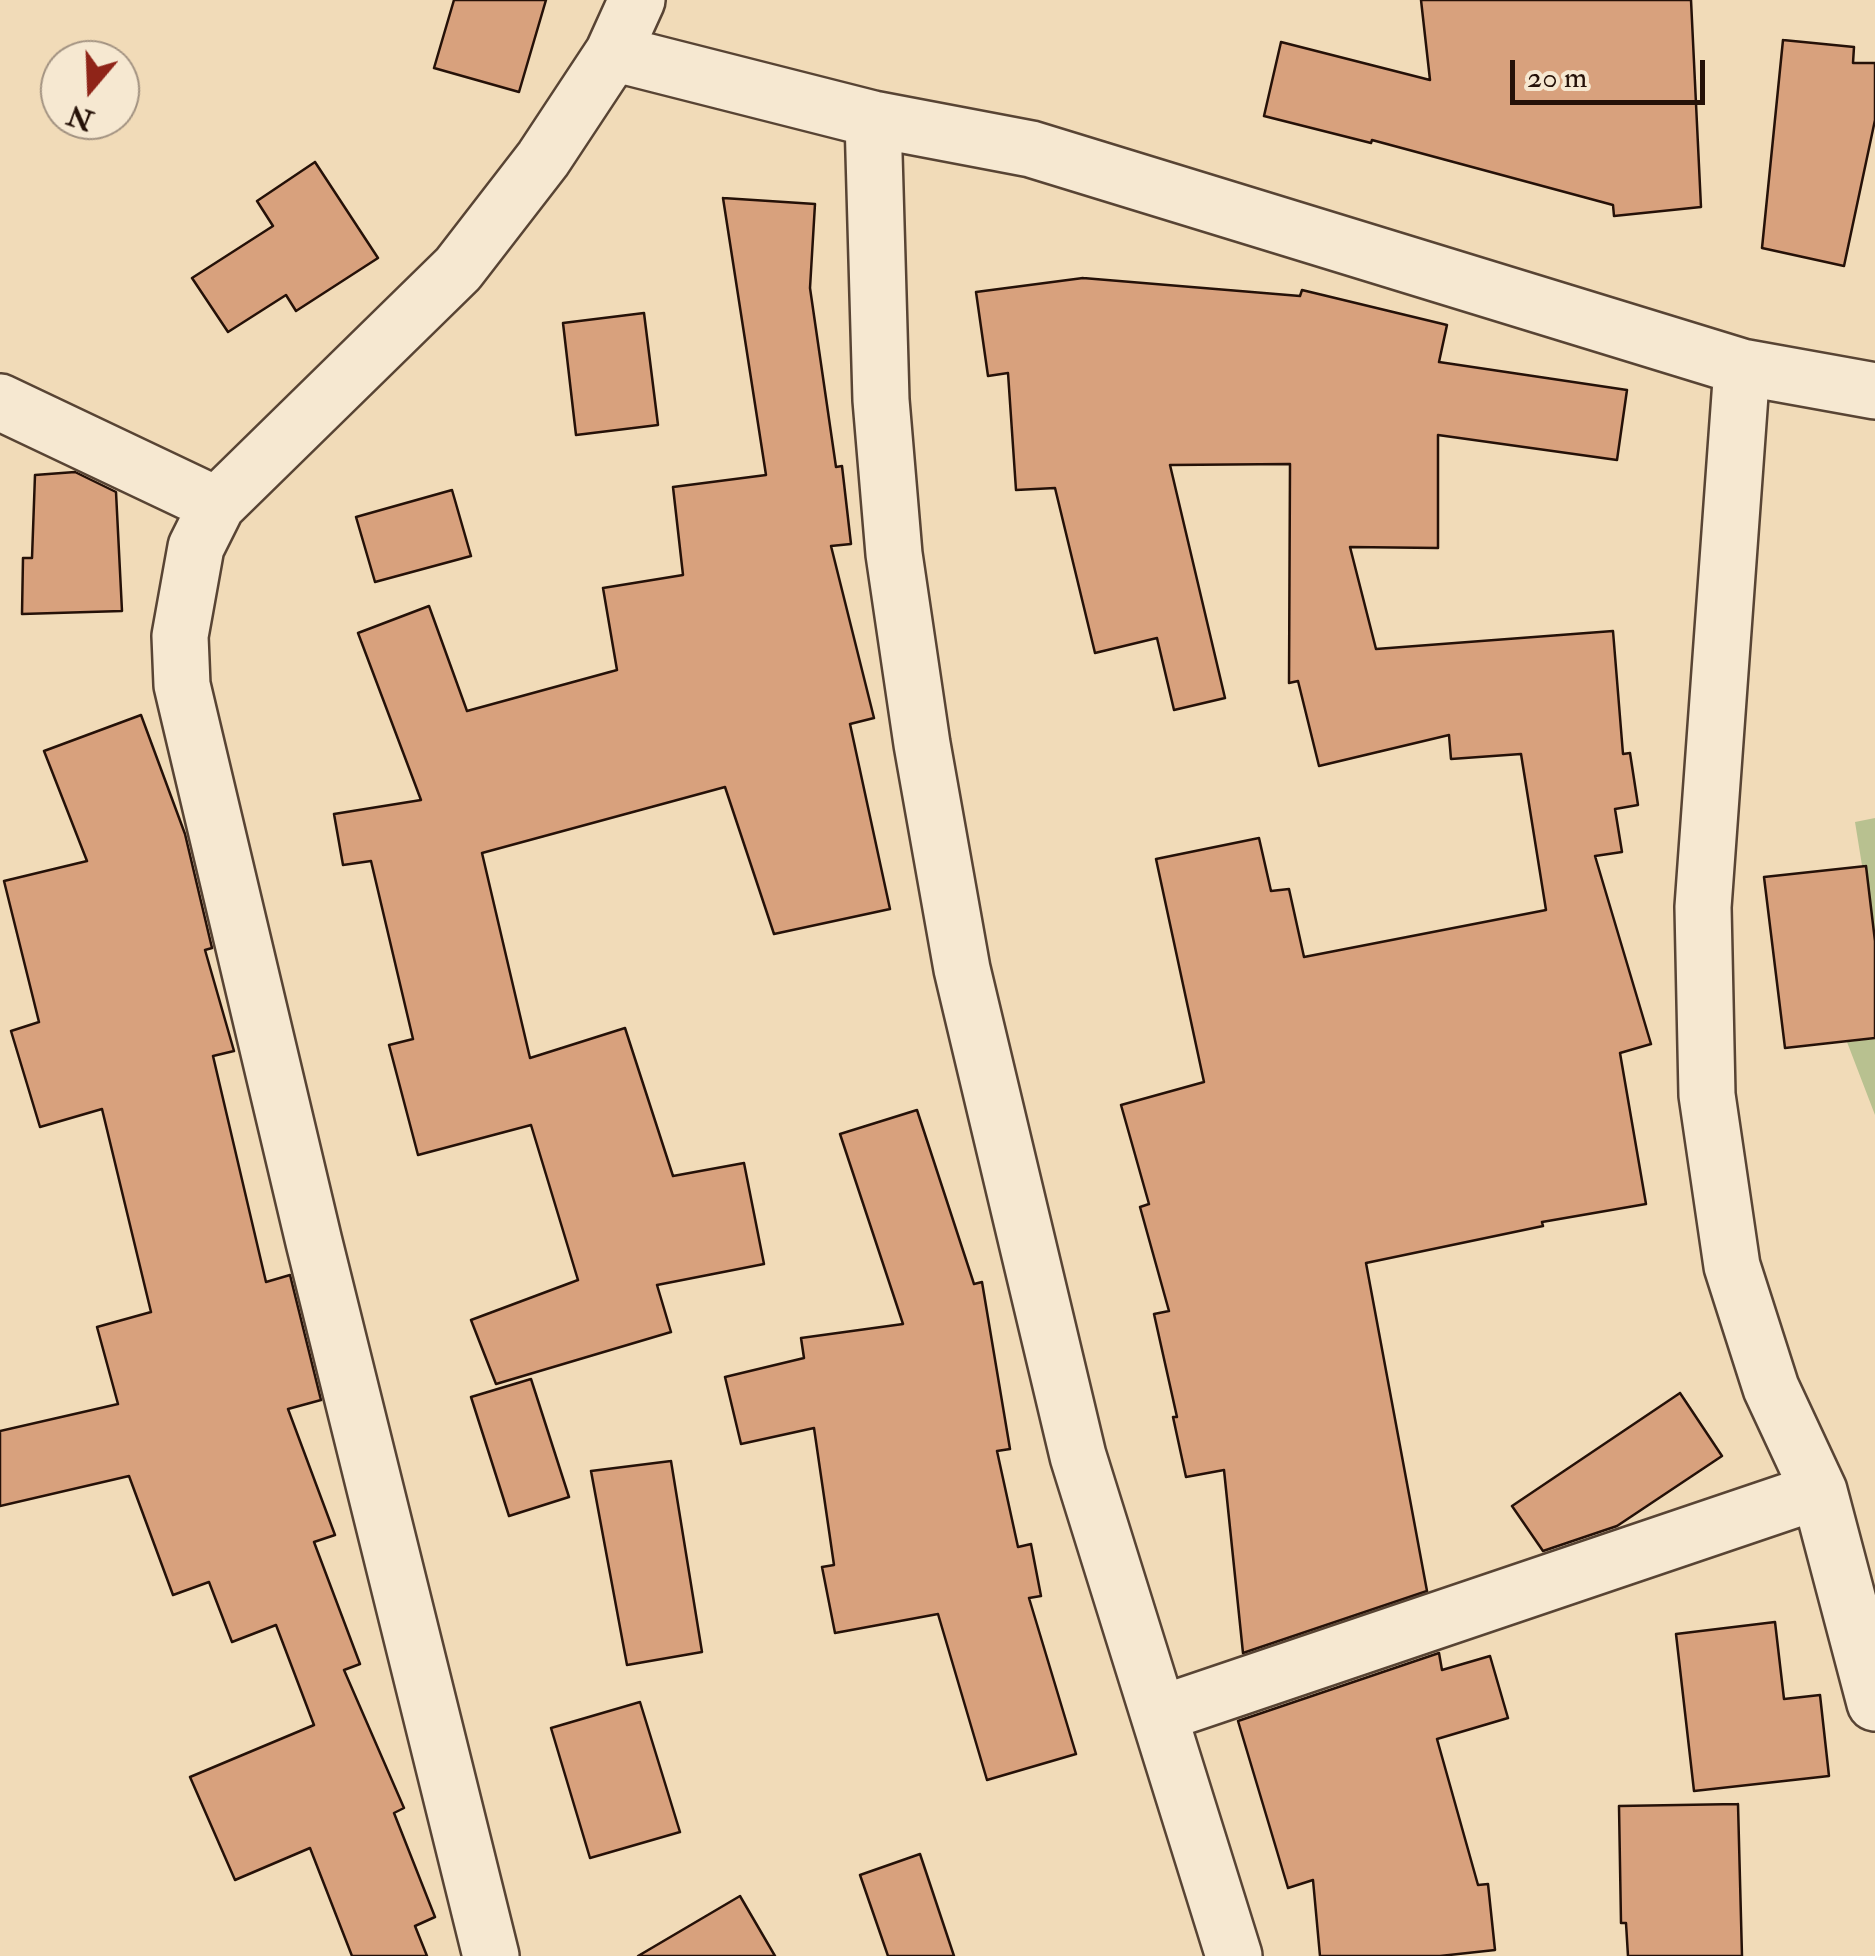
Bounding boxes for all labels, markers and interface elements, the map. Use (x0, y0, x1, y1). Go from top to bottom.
north arrow (40, 40, 140, 140)
scale bar (1515, 40, 1710, 102)
text: 20 m (1527, 59, 1587, 96)
text: N (63, 96, 98, 138)

